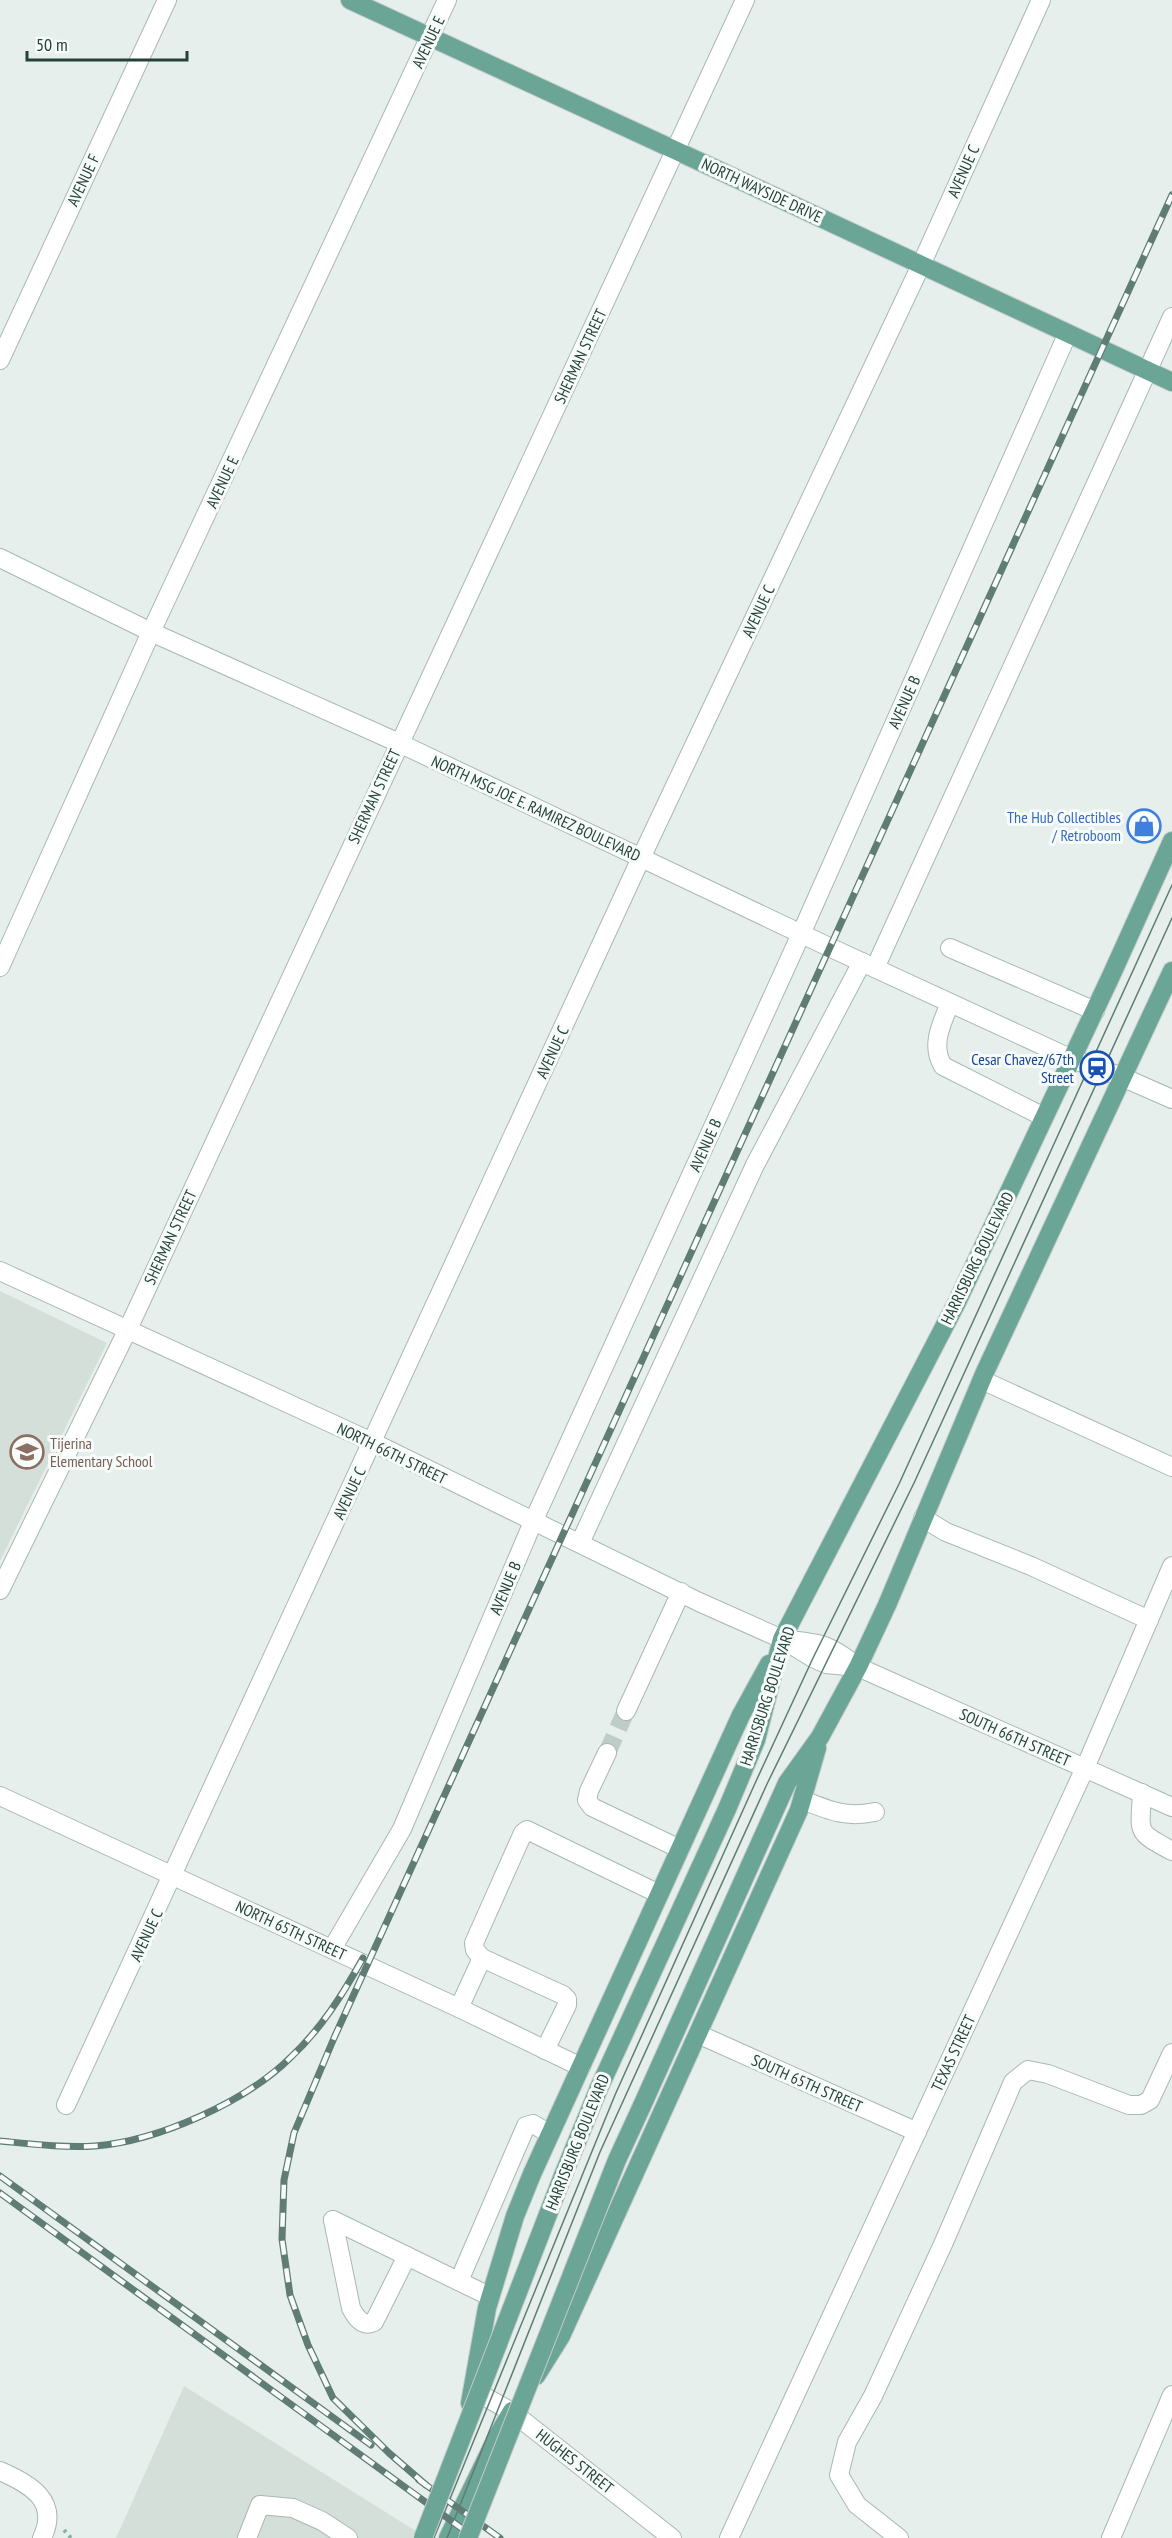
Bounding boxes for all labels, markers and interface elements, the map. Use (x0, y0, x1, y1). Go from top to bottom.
street label: AVENUE E (407, 13, 449, 71)
scale bar (27, 24, 188, 62)
text: 50 m (36, 33, 68, 56)
street label: AVENUE C (943, 141, 983, 201)
street label: AVENUE F (62, 151, 104, 209)
street label: NORTH WAYSIDE DRIVE (699, 153, 826, 227)
street label: SHERMAN STREET (549, 305, 611, 407)
street label: AVENUE E (201, 453, 243, 511)
street label: AVENUE C (737, 582, 779, 640)
street label: AVENUE B (883, 672, 925, 732)
street label: SHERMAN STREET (343, 745, 405, 847)
street label: NORTH MSG JOE E. RAMIREZ BOULEVARD (428, 751, 644, 865)
place label: The Hub Collectibles / Retroboom (1007, 807, 1121, 845)
shop icon: The Hub Collectibles / Retroboom (1126, 808, 1162, 844)
street label: AVENUE C (531, 1023, 573, 1081)
place label: Cesar Chavez/67th Street (971, 1049, 1075, 1087)
station icon: Cesar Chavez/67th Street (1079, 1050, 1115, 1086)
street label: AVENUE B (684, 1115, 726, 1175)
street label: SHERMAN STREET (139, 1186, 201, 1288)
street label: HARRISBURG BOULEVARD (936, 1188, 1018, 1328)
street label: NORTH 66TH STREET (334, 1418, 450, 1488)
place label: Tijerina Elementary School (50, 1433, 153, 1471)
school or university icon: Tijerina Elementary School (9, 1434, 45, 1470)
street label: AVENUE C (328, 1464, 370, 1522)
street label: AVENUE B (485, 1558, 525, 1618)
street label: HARRISBURG BOULEVARD (735, 1624, 799, 1768)
street label: SOUTH 66TH STREET (956, 1704, 1074, 1770)
street label: NORTH 65TH STREET (233, 1896, 349, 1964)
street label: AVENUE C (125, 1906, 167, 1964)
street label: TEXAS STREET (927, 2012, 979, 2094)
street label: SOUTH 65TH STREET (748, 2050, 866, 2116)
street label: HARRISBURG BOULEVARD (541, 2071, 613, 2213)
street label: HUGHES STREET (532, 2424, 618, 2498)

